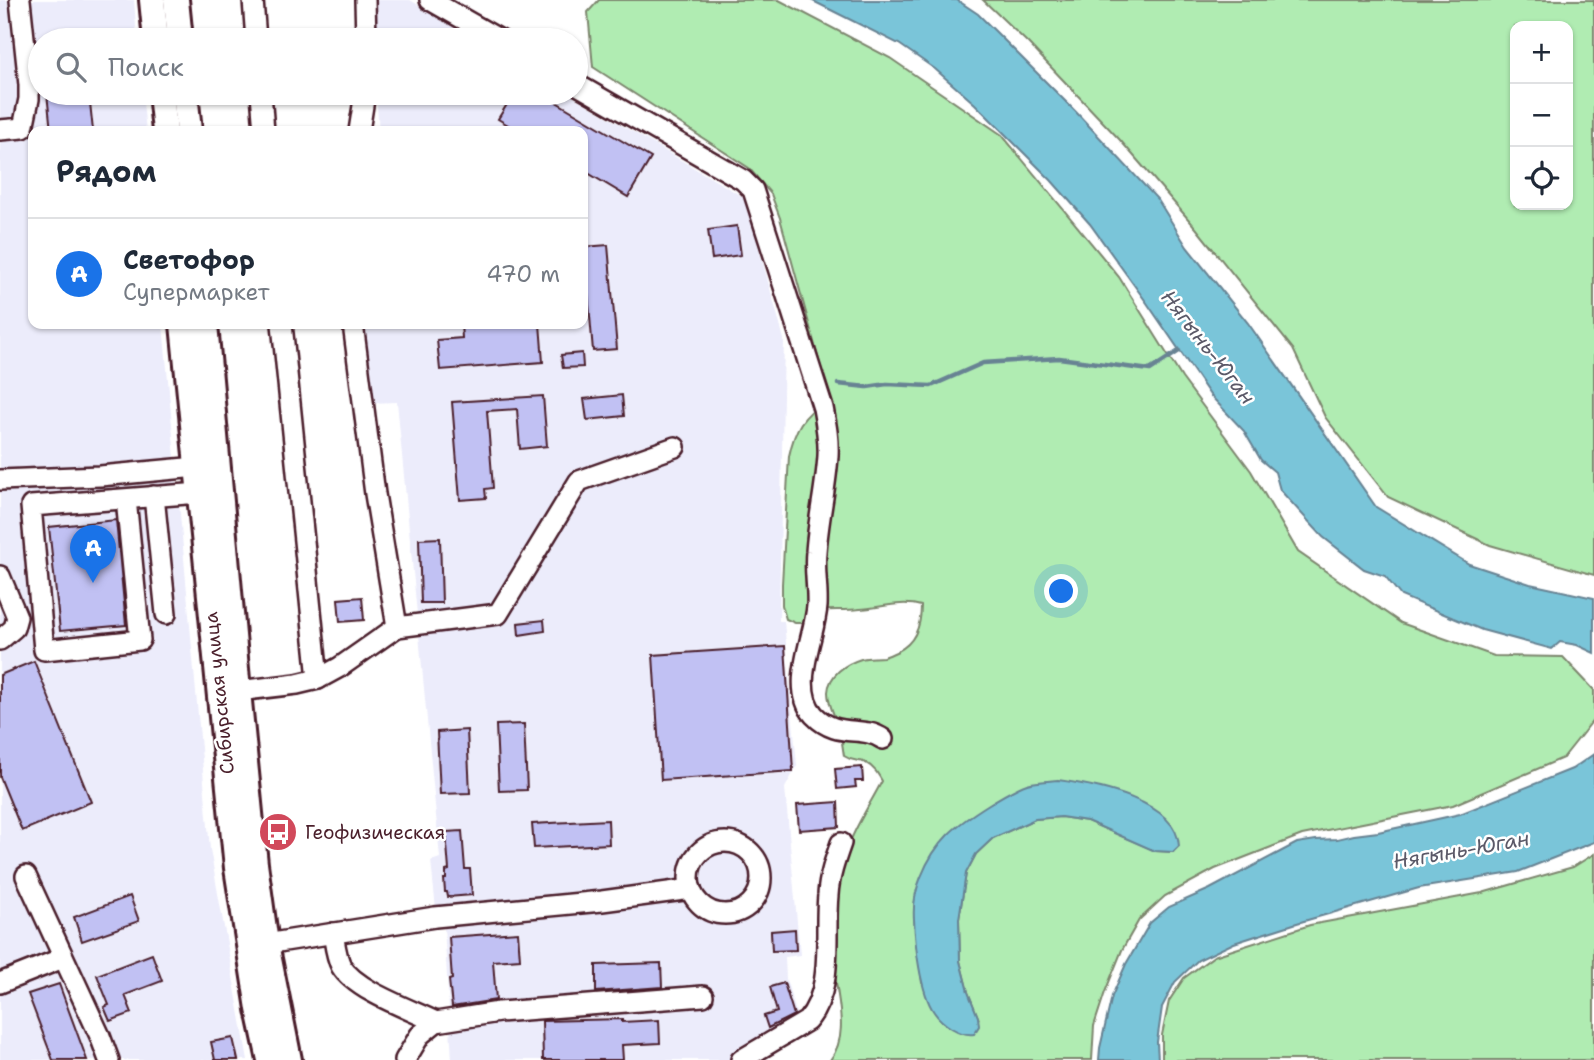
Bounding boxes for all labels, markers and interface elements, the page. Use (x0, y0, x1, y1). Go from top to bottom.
map controls (1510, 21, 1573, 210)
button: + (1510, 21, 1573, 84)
search box (28, 28, 588, 105)
icon: search (52, 48, 90, 86)
text: Поиск (108, 49, 184, 84)
button: − (1510, 84, 1573, 147)
button: locate (1510, 147, 1573, 210)
text: Рядом (56, 151, 156, 192)
text: Светофор (123, 242, 255, 277)
text: A (70, 259, 88, 289)
text: 470 m (486, 259, 560, 289)
text: Супермаркет (123, 277, 270, 307)
water label: Нягынь-Юган (1155, 284, 1261, 410)
pin: A (70, 525, 116, 583)
your location (1044, 574, 1078, 608)
street label: Сибирская улица (198, 610, 240, 775)
bus stop icon: Геофизическая (257, 811, 299, 853)
place label: Геофизическая (305, 820, 445, 845)
water label: Нягынь-Юган (1391, 824, 1531, 876)

